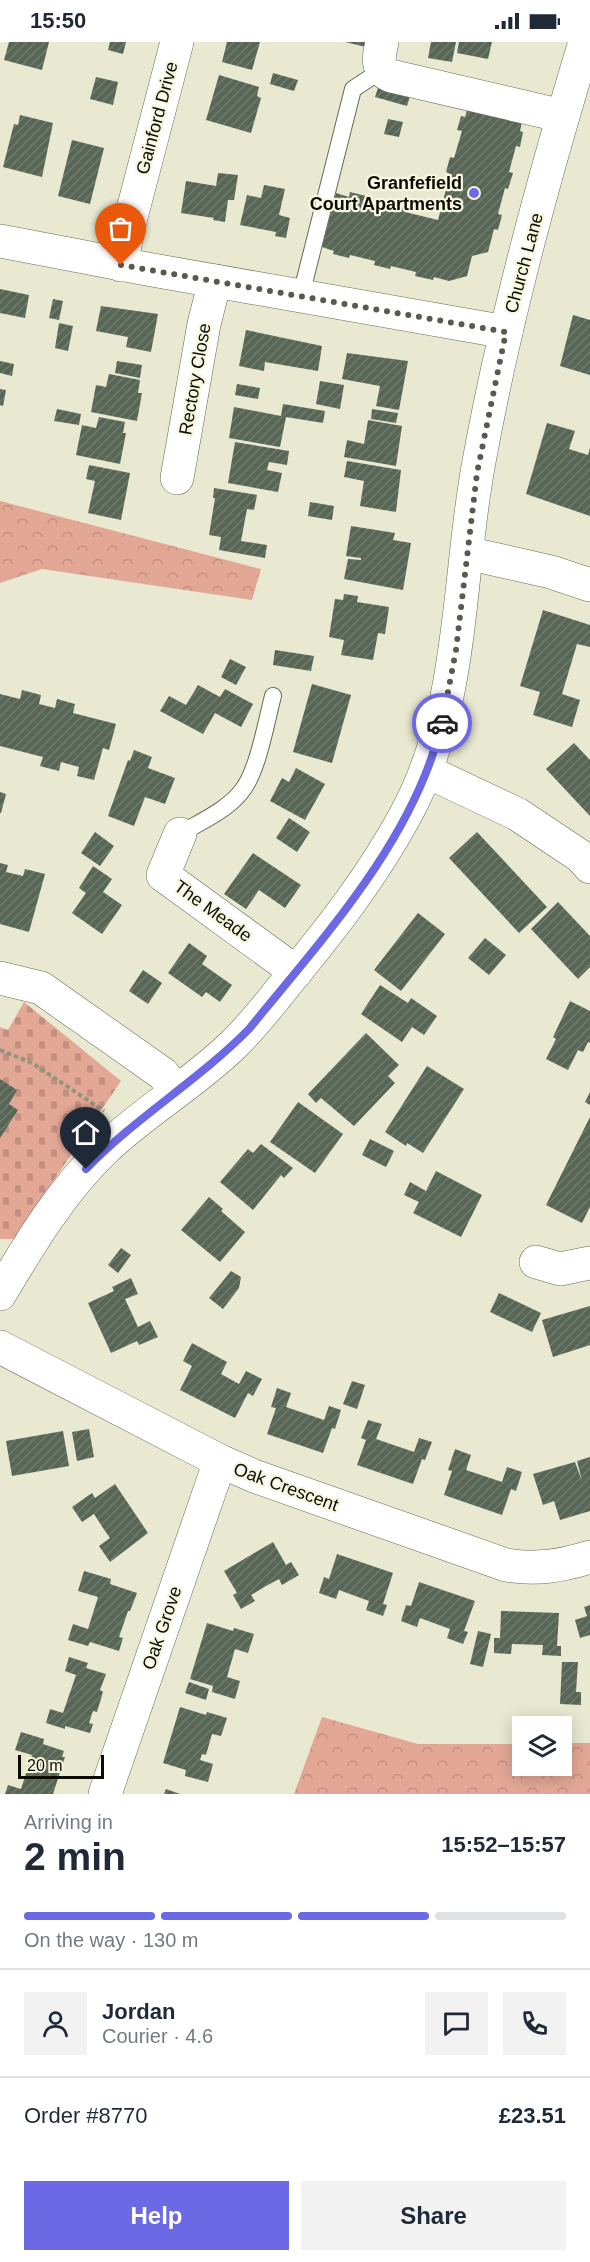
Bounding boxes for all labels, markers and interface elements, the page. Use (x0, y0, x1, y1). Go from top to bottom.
text: 15:50 (30, 8, 86, 33)
street label: Gainford Drive (132, 59, 182, 177)
place label: Granfefield Court Apartments (310, 173, 462, 214)
marker: Granfefield Court Apartments (467, 186, 481, 200)
pin (95, 203, 146, 265)
street label: Church Lane (501, 211, 547, 315)
icon: bag (104, 212, 137, 245)
street label: Rectory Close (175, 322, 215, 436)
courier (412, 693, 472, 753)
icon: car (426, 707, 459, 740)
street label: The Meade (170, 876, 256, 946)
pin (60, 1107, 111, 1169)
icon: home (69, 1116, 102, 1149)
street label: Oak Crescent (231, 1459, 341, 1515)
street label: Oak Grove (138, 1584, 186, 1672)
map controls (512, 1716, 572, 1776)
button: layers (512, 1716, 572, 1776)
scale bar (18, 1752, 104, 1780)
text: 20 m (27, 1757, 63, 1774)
text: Arriving in (24, 1811, 113, 1833)
text: 15:52–15:57 (441, 1832, 566, 1857)
text: 2 min (24, 1835, 126, 1878)
text: On the way · 130 m (24, 1929, 199, 1951)
button: person (24, 1992, 87, 2055)
button: chat (425, 1992, 488, 2055)
button: phone (503, 1992, 566, 2055)
text: Jordan (102, 1999, 175, 2024)
text: Courier · 4.6 (102, 2025, 213, 2047)
text: Order #8770 (24, 2103, 148, 2128)
text: £23.51 (499, 2103, 566, 2128)
button: Help (24, 2181, 289, 2250)
button: Share (301, 2181, 566, 2250)

